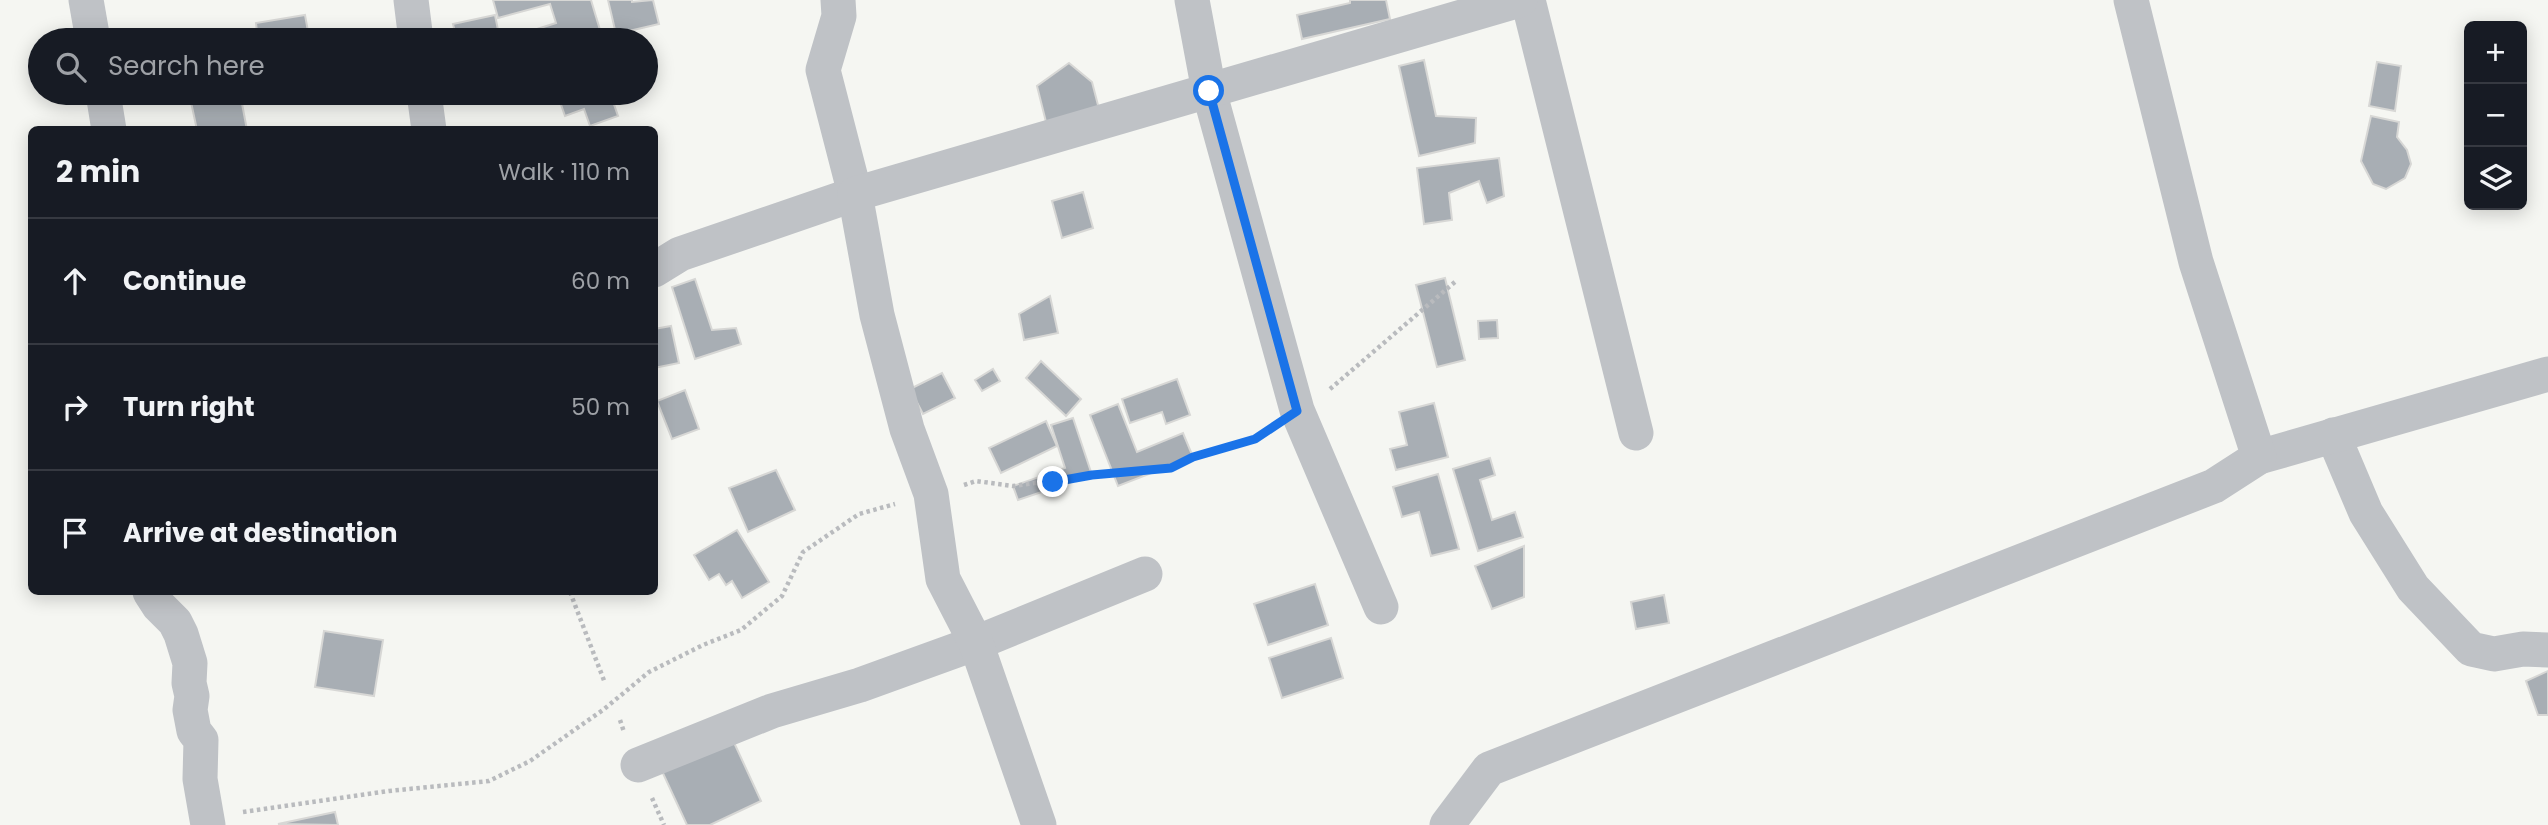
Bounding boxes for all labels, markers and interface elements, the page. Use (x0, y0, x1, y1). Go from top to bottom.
map controls (2464, 21, 2527, 210)
button: + (2464, 21, 2527, 84)
search box (28, 28, 658, 105)
icon: search (52, 48, 90, 86)
text: Search here (108, 48, 265, 84)
route start (1193, 75, 1224, 106)
button: − (2464, 84, 2527, 147)
button: layers (2464, 147, 2527, 210)
text: 2 min (56, 150, 140, 193)
text: Walk · 110 m (498, 156, 630, 188)
icon: ahead (56, 262, 94, 300)
text: Continue (123, 263, 246, 299)
text: 60 m (571, 265, 630, 297)
icon: right (56, 388, 94, 426)
text: Turn right (123, 389, 255, 425)
text: 50 m (571, 391, 630, 423)
route end (1037, 466, 1068, 497)
icon: arrive (56, 514, 94, 552)
text: Arrive at destination (123, 515, 398, 551)

